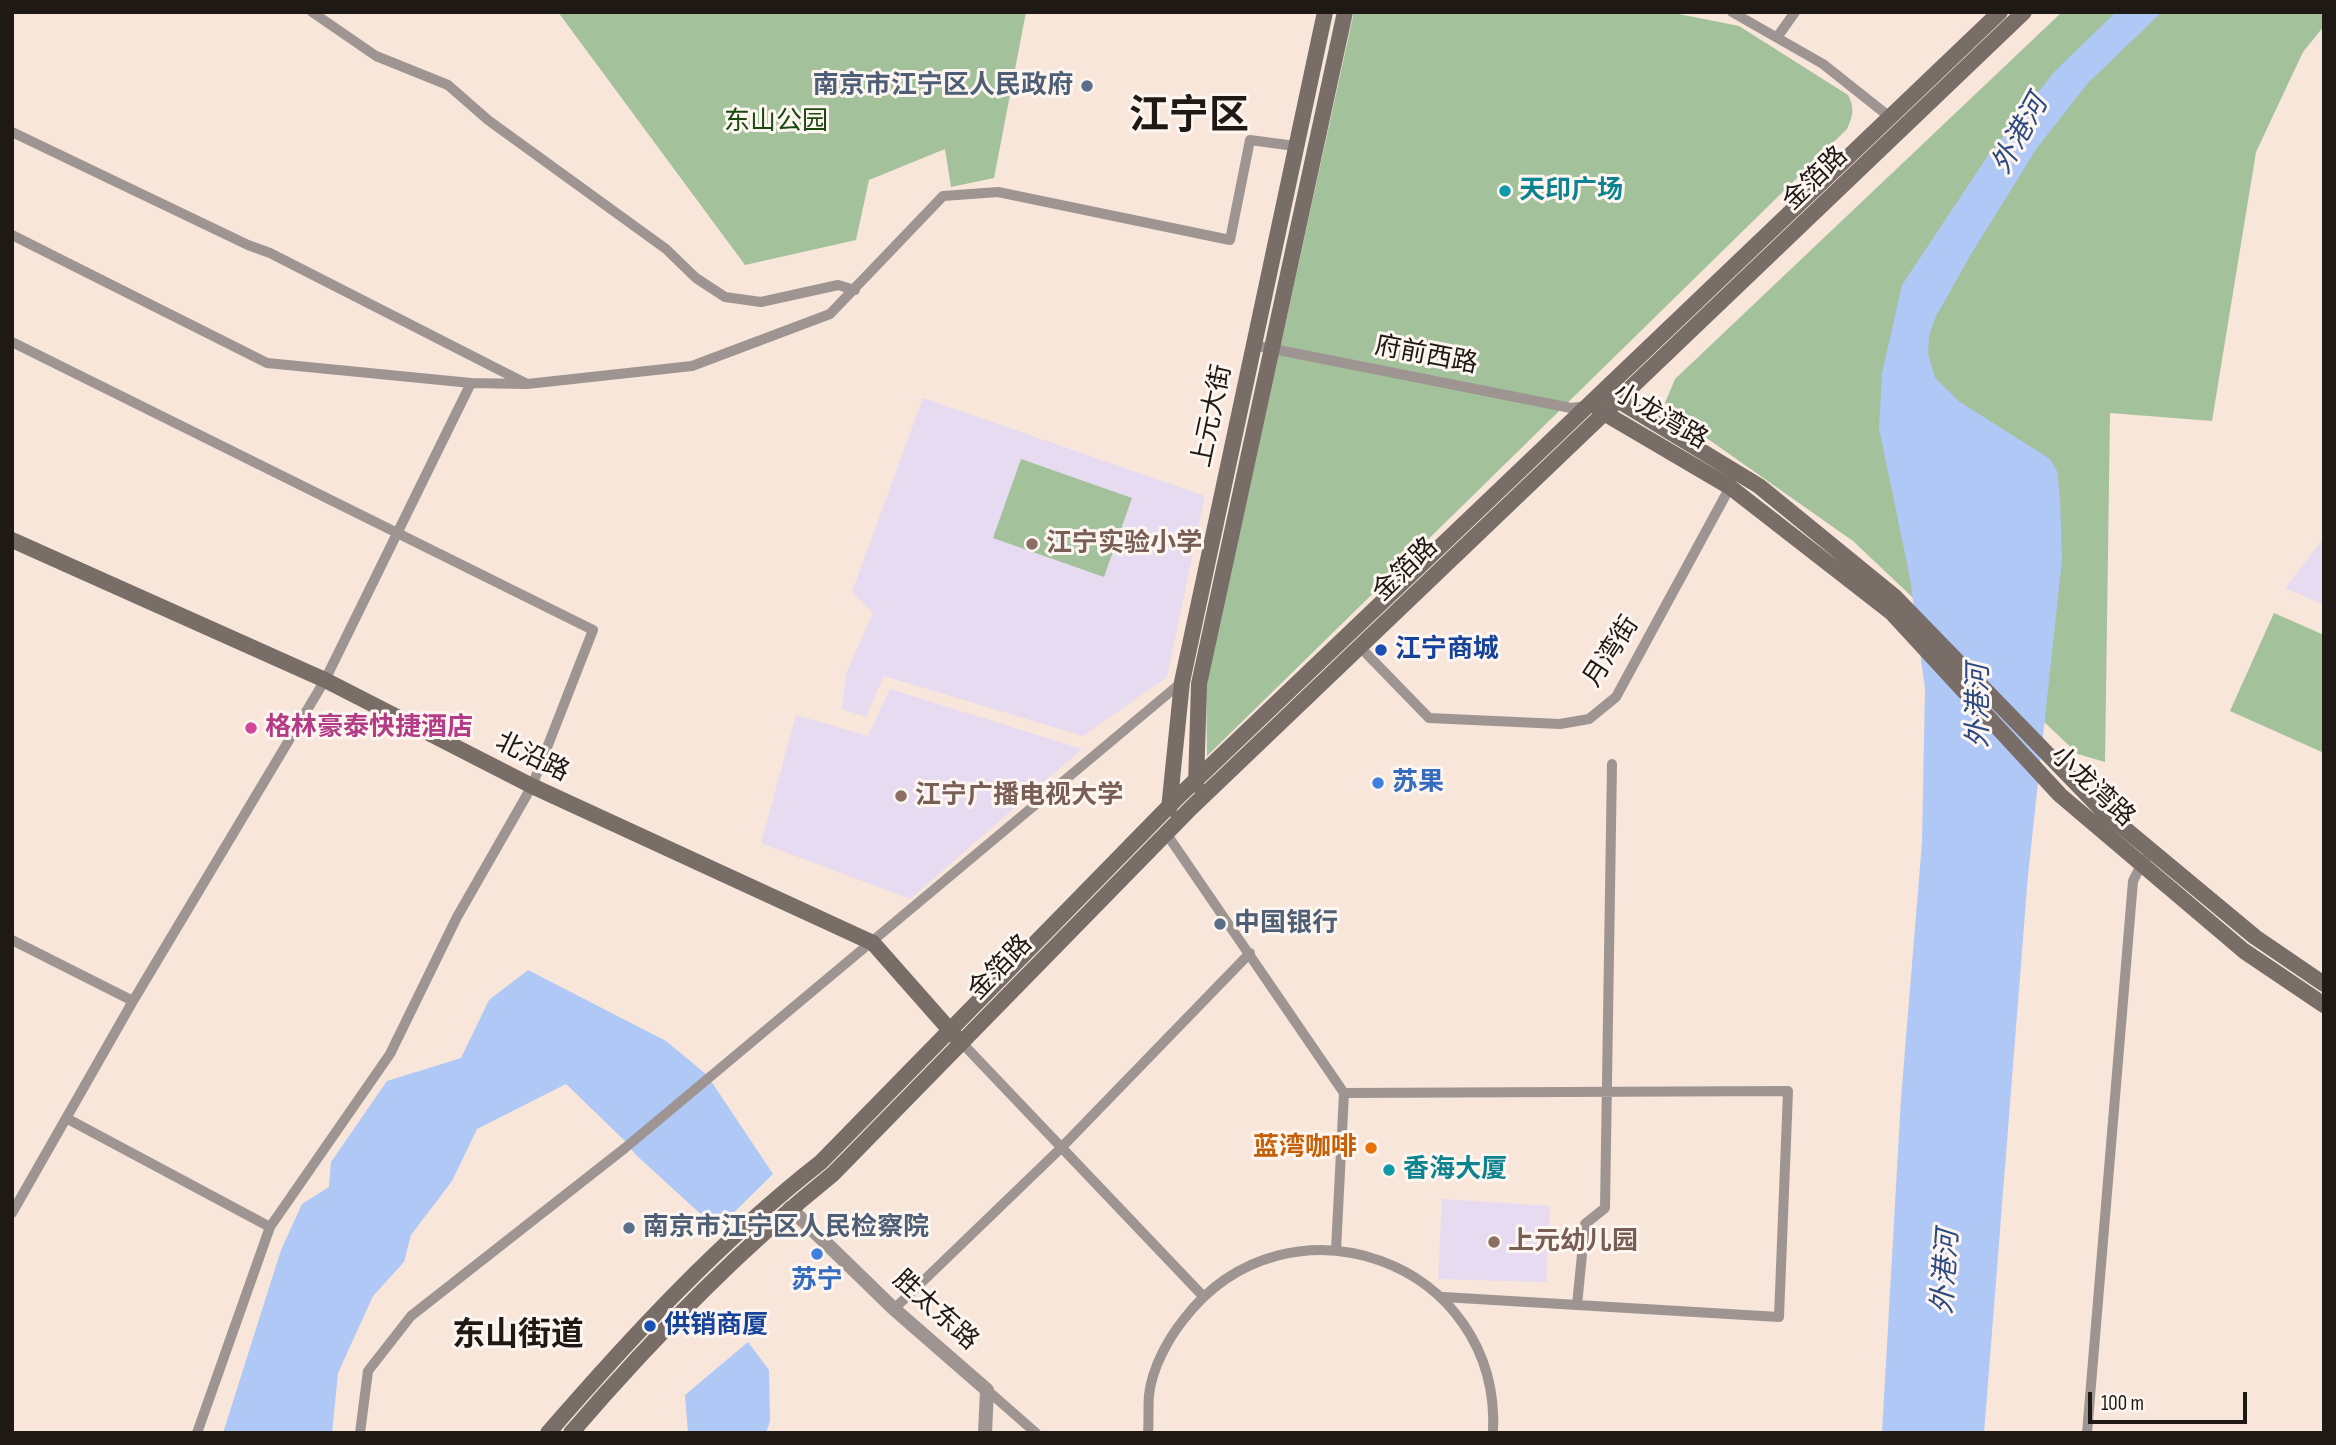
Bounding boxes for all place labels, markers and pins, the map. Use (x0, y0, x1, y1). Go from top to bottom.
place label: 南京市江宁区人民政府 (813, 70, 1073, 102)
marker: 南京市江宁区人民政府 (1079, 78, 1095, 94)
place label: 天印广场 (1519, 175, 1623, 207)
marker: 天印广场 (1497, 183, 1513, 199)
place label: 江宁实验小学 (1046, 528, 1202, 560)
marker: 江宁实验小学 (1024, 536, 1040, 552)
place label: 江宁商城 (1395, 634, 1499, 666)
marker: 江宁商城 (1373, 642, 1389, 658)
place label: 格林豪泰快捷酒店 (265, 712, 473, 744)
marker: 格林豪泰快捷酒店 (243, 720, 259, 736)
place label: 苏果 (1392, 767, 1444, 799)
marker: 苏果 (1370, 775, 1386, 791)
place label: 江宁广播电视大学 (915, 780, 1123, 812)
marker: 江宁广播电视大学 (893, 788, 909, 804)
place label: 中国银行 (1234, 908, 1338, 940)
marker: 中国银行 (1212, 916, 1228, 932)
place label: 蓝湾咖啡 (1253, 1132, 1357, 1164)
marker: 蓝湾咖啡 (1363, 1140, 1379, 1156)
place label: 香海大厦 (1403, 1154, 1507, 1186)
marker: 香海大厦 (1381, 1162, 1397, 1178)
place label: 南京市江宁区人民检察院 (643, 1212, 929, 1244)
marker: 南京市江宁区人民检察院 (621, 1220, 637, 1236)
place label: 上元幼儿园 (1508, 1226, 1638, 1258)
marker: 上元幼儿园 (1486, 1234, 1502, 1250)
marker: 苏宁 (809, 1246, 825, 1262)
place label: 苏宁 (791, 1265, 843, 1297)
place label: 供销商厦 (664, 1310, 768, 1342)
marker: 供销商厦 (642, 1318, 658, 1334)

